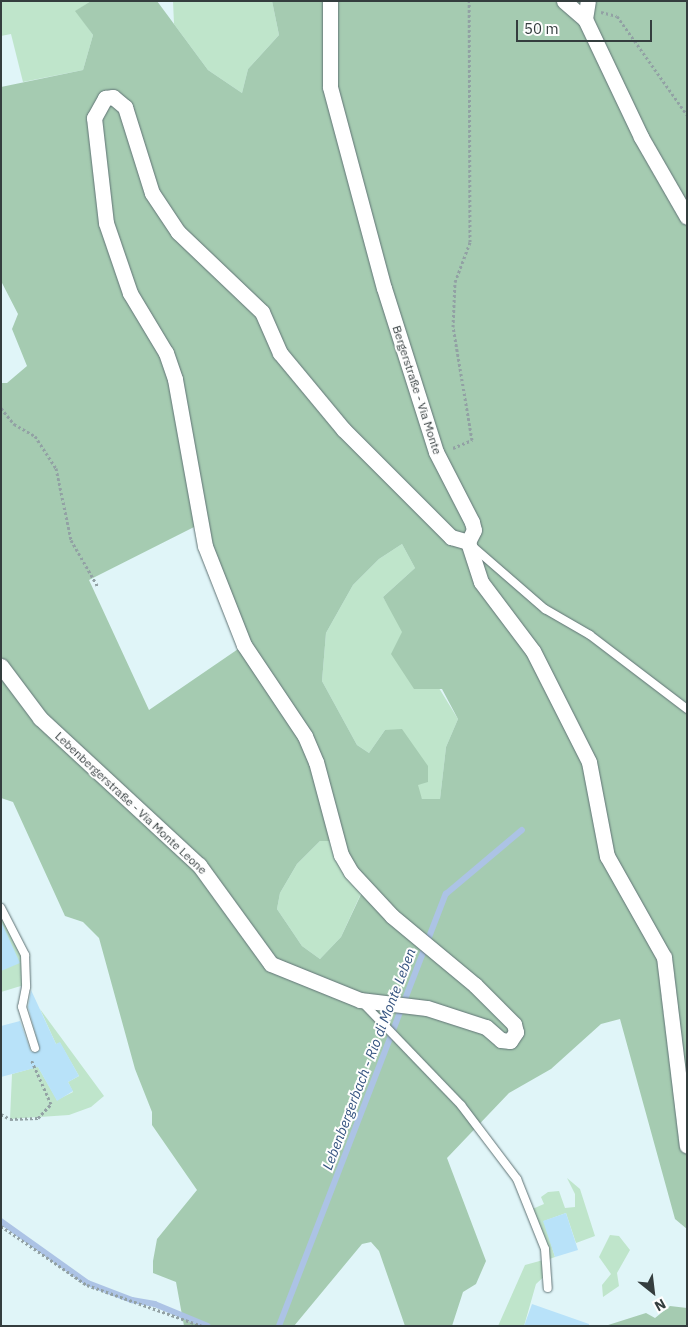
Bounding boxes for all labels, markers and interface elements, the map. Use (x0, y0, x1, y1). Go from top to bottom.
scale bar (518, 10, 654, 42)
text: 50 m (524, 19, 559, 38)
street label: Bergerstraße - Via Monte (389, 324, 445, 456)
street label: Lebenbergerstraße - Via Monte Leone (52, 729, 210, 877)
water label: Lebenbergerbach - Rio di Monte Leben (319, 946, 419, 1172)
north arrow (628, 1267, 678, 1317)
text: N (651, 1295, 669, 1315)

